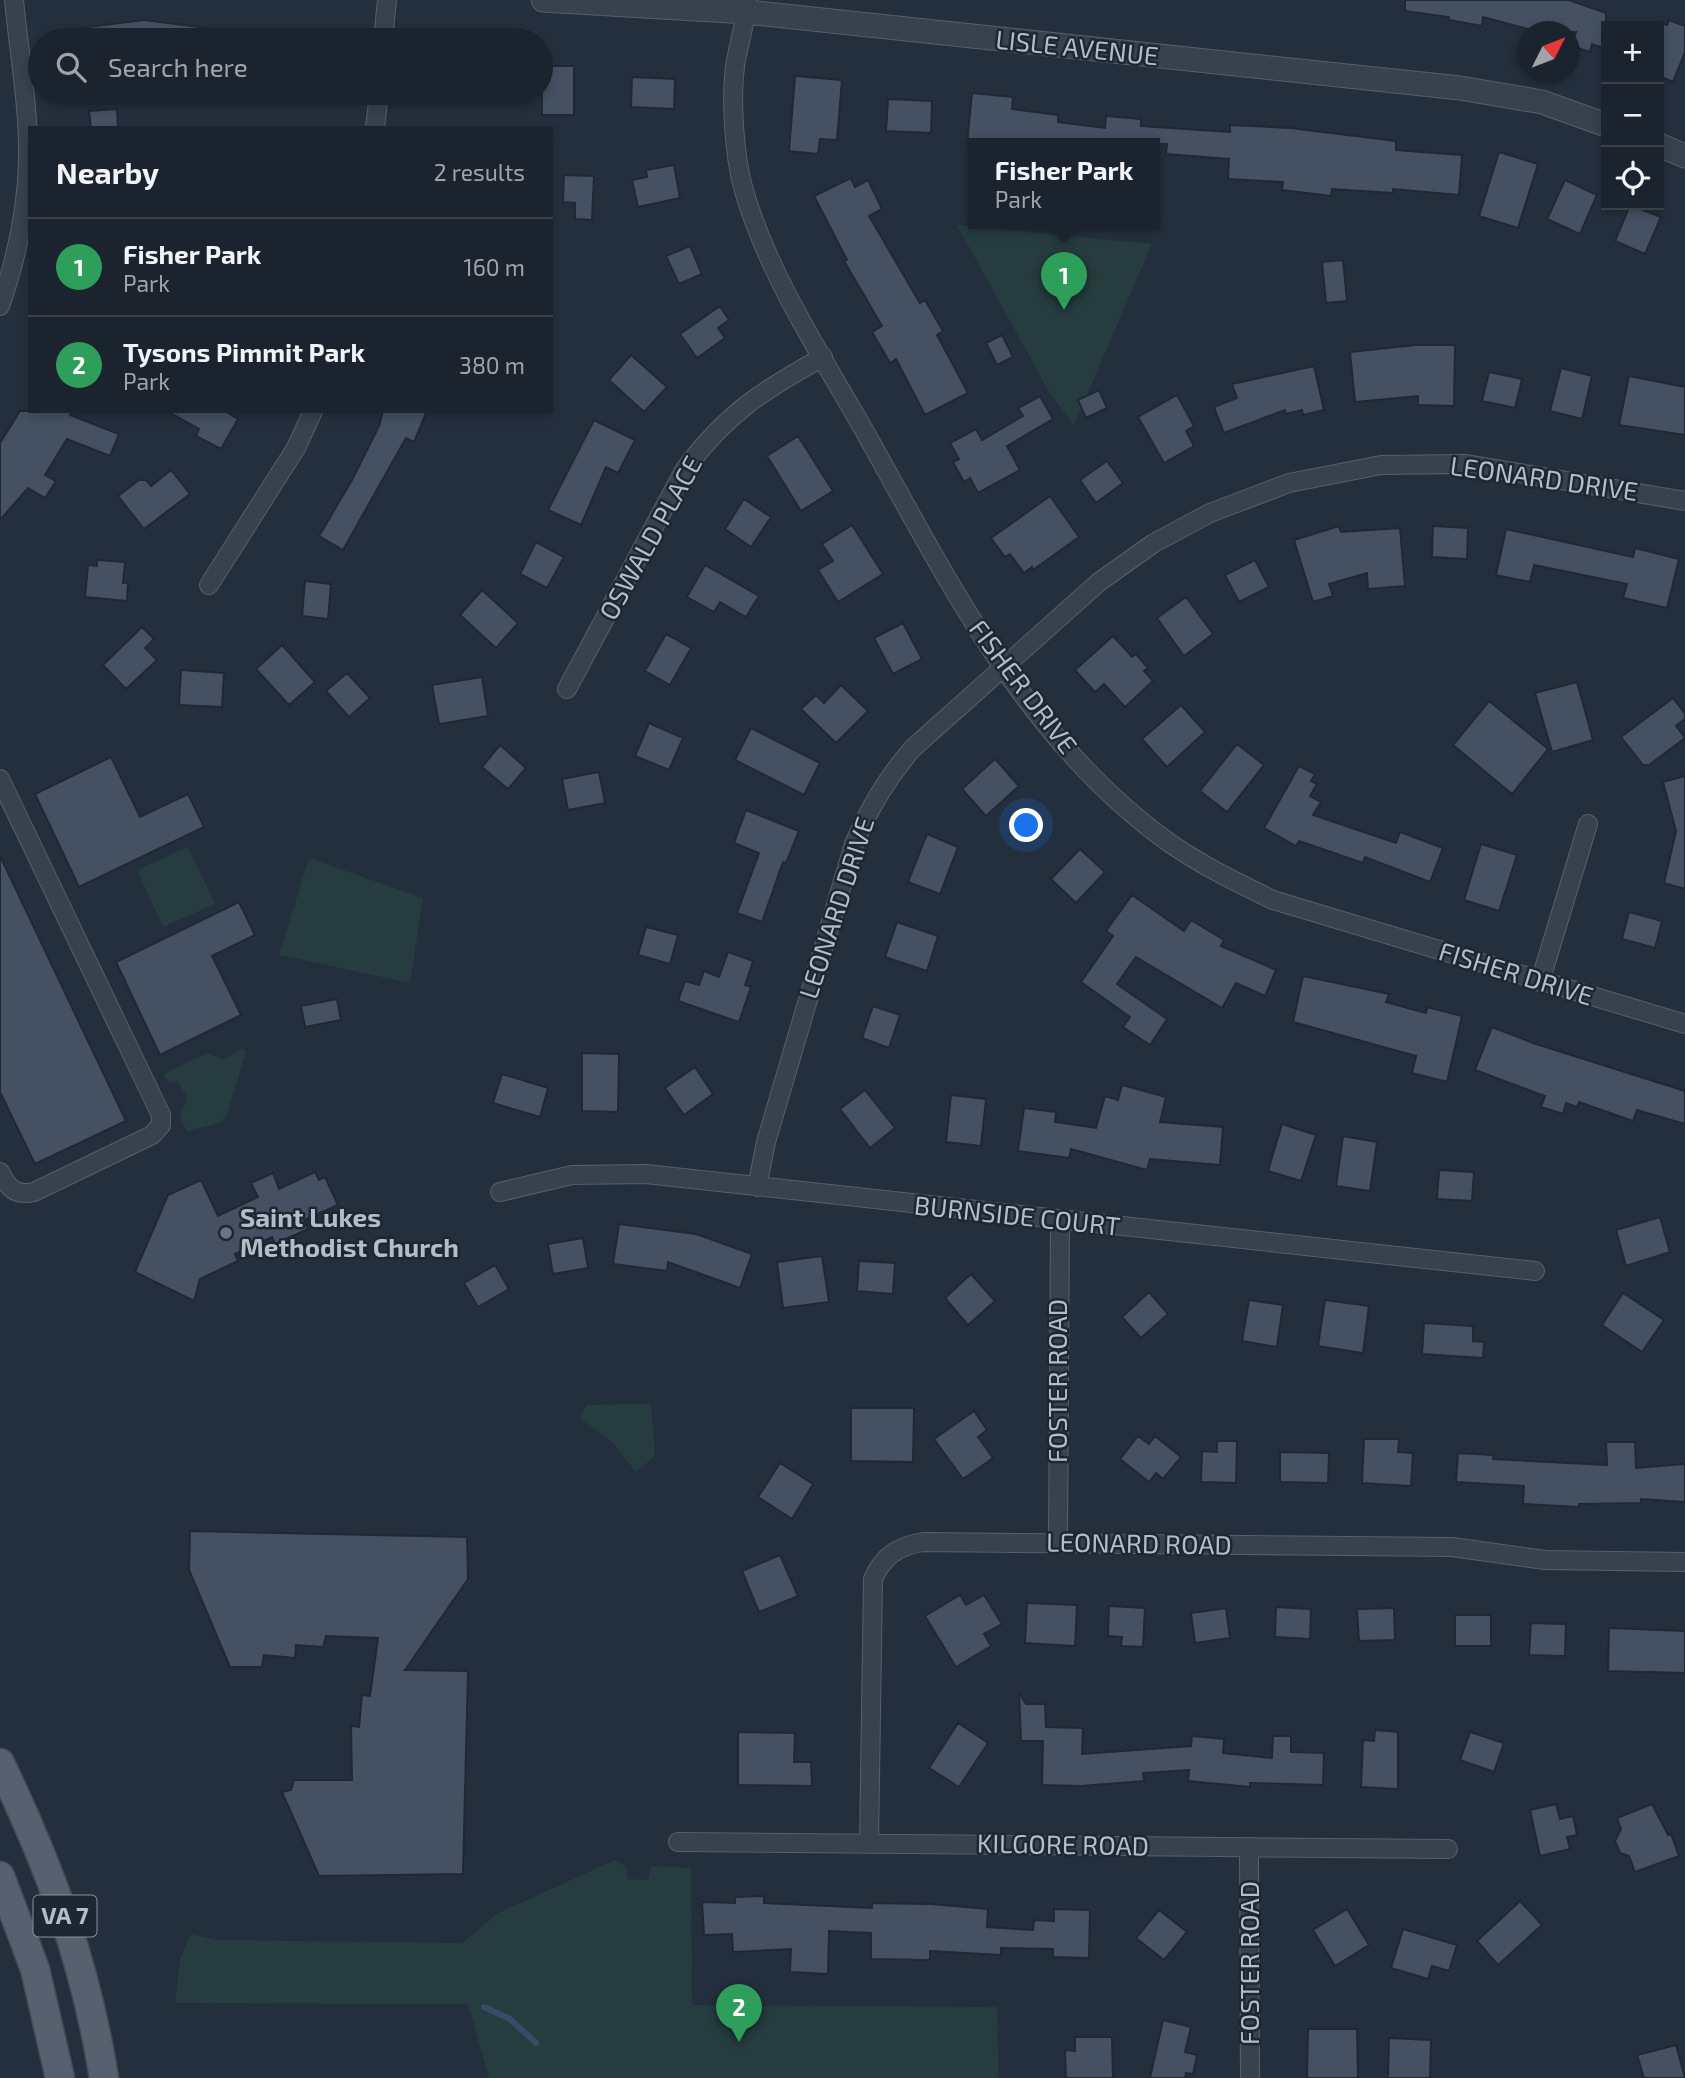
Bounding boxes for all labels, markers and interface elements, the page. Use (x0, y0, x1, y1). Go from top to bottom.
north arrow (1517, 21, 1580, 84)
map controls (1601, 21, 1664, 210)
button: + (1601, 21, 1664, 84)
street label: LISLE AVENUE (994, 23, 1160, 70)
search box (28, 28, 553, 105)
icon: search (52, 48, 90, 86)
text: Search here (108, 51, 248, 82)
button: − (1601, 84, 1664, 147)
popup (968, 138, 1160, 229)
button: locate (1601, 147, 1664, 210)
text: Nearby (56, 154, 159, 190)
text: Fisher Park (995, 154, 1133, 185)
text: 2 results (434, 158, 525, 186)
text: Park (995, 185, 1042, 213)
text: Fisher Park (123, 238, 261, 269)
pin: 1 (1041, 252, 1087, 310)
text: 1 (74, 253, 84, 281)
text: 160 m (464, 253, 525, 281)
text: Park (123, 269, 170, 297)
text: Tysons Pimmit Park (123, 336, 365, 367)
text: 2 (72, 351, 86, 379)
text: 380 m (459, 351, 525, 379)
text: Park (123, 367, 170, 395)
street label: LEONARD DRIVE (1448, 449, 1640, 506)
street label: OSWALD PLACE (592, 450, 708, 625)
street label: FISHER DRIVE (964, 613, 1085, 759)
your location (1009, 808, 1043, 842)
street label: LEONARD DRIVE (792, 813, 880, 1002)
street label: FISHER DRIVE (1436, 934, 1597, 1011)
street label: BURNSIDE COURT (913, 1188, 1122, 1241)
place label: Saint Lukes Methodist Church (240, 1201, 459, 1262)
marker: Saint Lukes Methodist Church (218, 1225, 234, 1241)
street label: FOSTER ROAD (1041, 1299, 1072, 1463)
street label: LEONARD ROAD (1046, 1525, 1232, 1560)
street label: KILGORE ROAD (977, 1827, 1149, 1860)
street label: FOSTER ROAD (1233, 1881, 1264, 2045)
road number: VA 7 (34, 1896, 96, 1937)
pin: 2 (716, 1984, 762, 2042)

